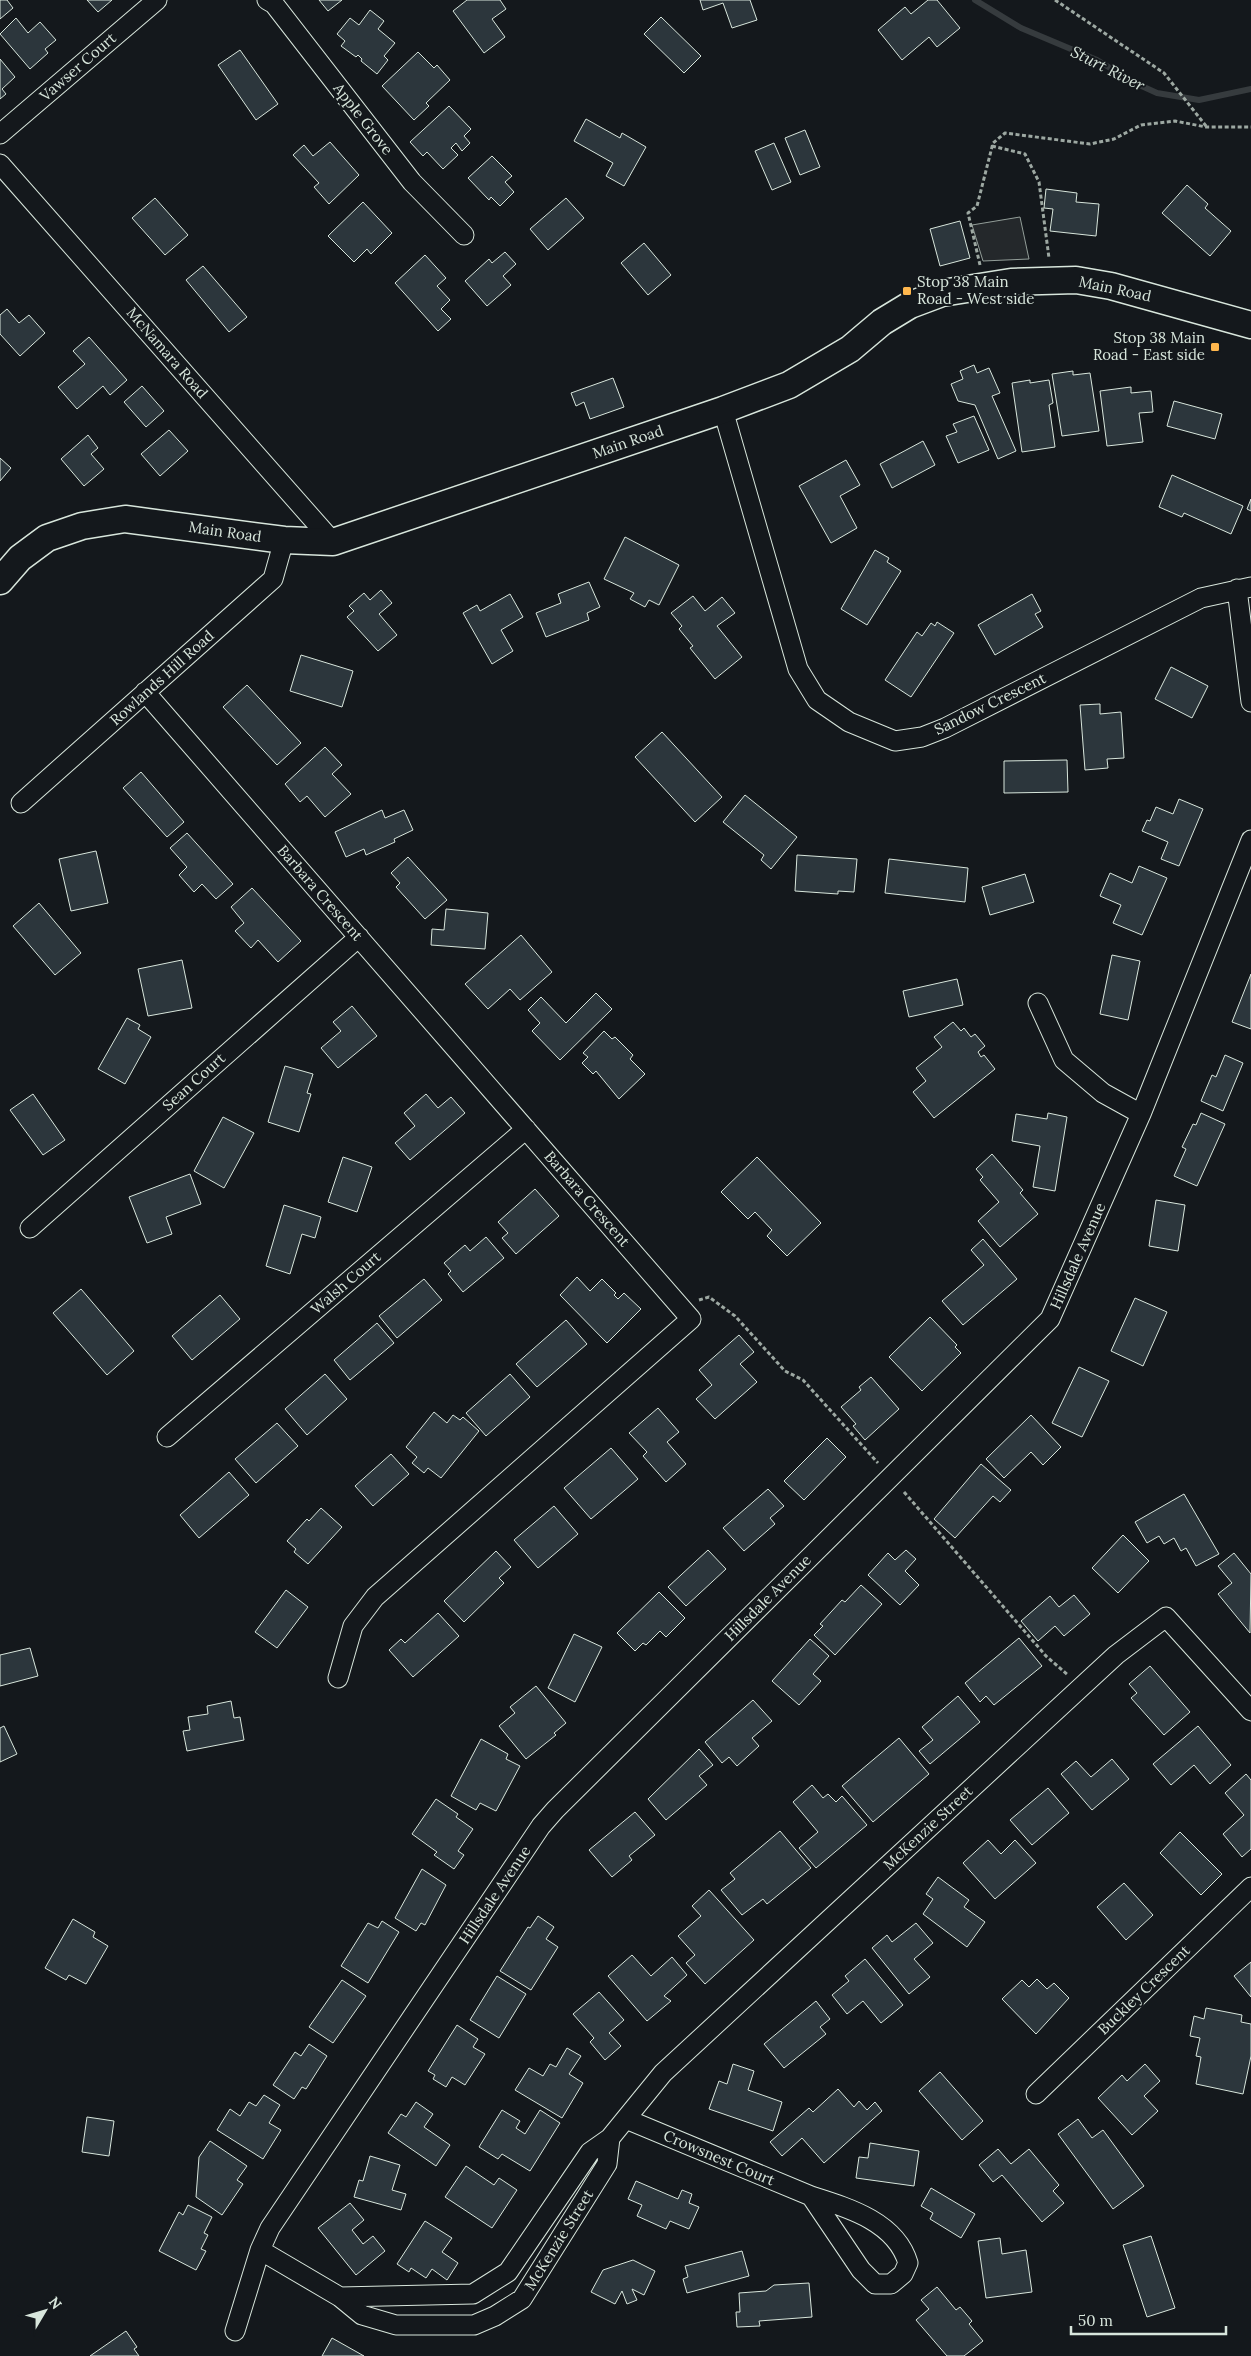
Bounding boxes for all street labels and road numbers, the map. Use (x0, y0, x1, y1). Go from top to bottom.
street label: Vawser Court (35, 28, 120, 106)
street label: Apple Grove (329, 78, 397, 158)
street label: Main Road (1077, 272, 1153, 305)
street label: McNamara Road (123, 303, 212, 402)
street label: Main Road (590, 421, 666, 462)
street label: Main Road (187, 517, 263, 546)
street label: Rowlands Hill Road (106, 626, 218, 729)
street label: Sandow Crescent (931, 668, 1049, 739)
street label: Barbara Crescent (274, 841, 367, 945)
street label: Sean Court (158, 1048, 229, 1115)
street label: Barbara Crescent (541, 1147, 634, 1251)
street label: Hillsdale Avenue (1046, 1200, 1110, 1312)
street label: Walsh Court (307, 1247, 385, 1318)
street label: Hillsdale Avenue (720, 1550, 815, 1645)
street label: McKenzie Street (879, 1781, 976, 1874)
street label: Hillsdale Avenue (455, 1842, 535, 1948)
street label: Buckley Crescent (1094, 1941, 1194, 2038)
street label: Crowsnest Court (661, 2126, 778, 2190)
street label: McKenzie Street (520, 2186, 597, 2294)

